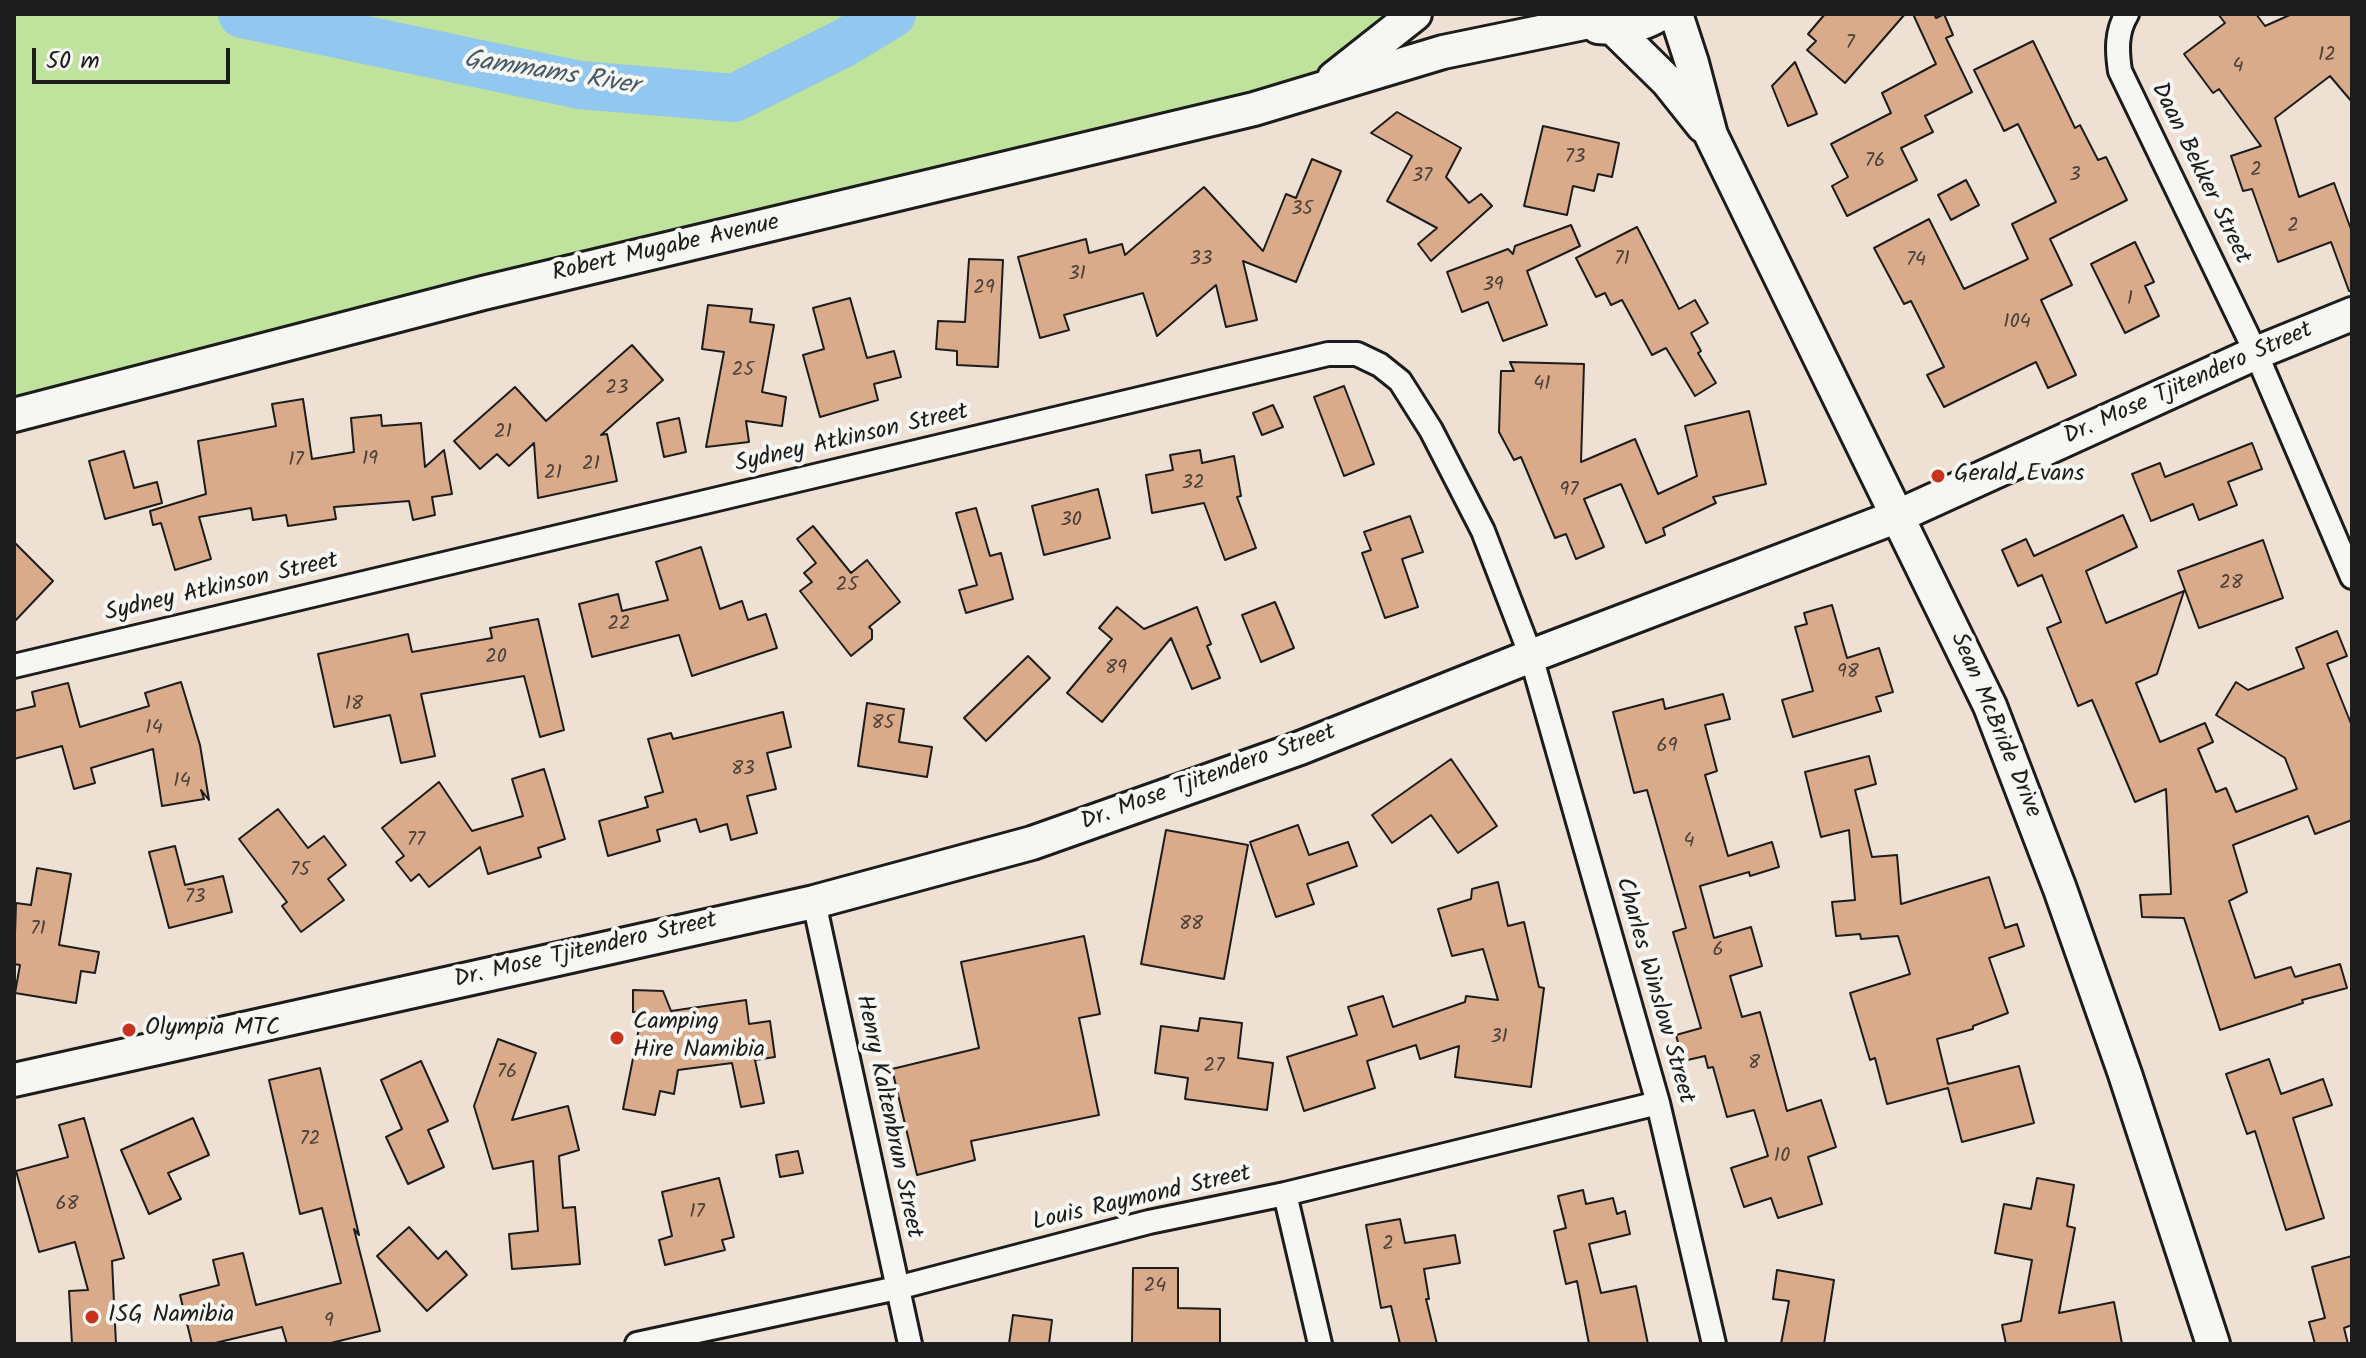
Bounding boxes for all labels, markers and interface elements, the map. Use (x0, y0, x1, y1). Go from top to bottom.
scale bar (36, 32, 234, 82)
house number: 7 (1845, 33, 1855, 57)
text: 50 m (46, 42, 100, 81)
house number: 12 (2318, 45, 2336, 69)
water label: Gammams River (461, 46, 641, 104)
house number: 4 (2232, 56, 2244, 80)
street label: Daan Bekker Street (2143, 79, 2255, 269)
house number: 73 (1565, 147, 1585, 171)
house number: 76 (1865, 151, 1885, 175)
house number: 2 (2250, 160, 2262, 184)
house number: 3 (2069, 165, 2081, 189)
house number: 37 (1412, 166, 1432, 190)
house number: 35 (1291, 199, 1313, 223)
street label: Robert Mugabe Avenue (550, 210, 782, 290)
house number: 2 (2287, 216, 2299, 240)
house number: 33 (1190, 249, 1212, 273)
house number: 71 (1614, 249, 1630, 273)
house number: 74 (1906, 250, 1926, 274)
house number: 31 (1068, 264, 1086, 288)
house number: 39 (1482, 275, 1504, 299)
house number: 29 (973, 278, 995, 302)
house number: 1 (2127, 289, 2133, 313)
house number: 104 (2003, 312, 2031, 336)
street label: Dr. Mose Tjitendero Street (2060, 317, 2318, 453)
house number: 25 (732, 360, 754, 384)
house number: 41 (1533, 374, 1551, 398)
house number: 23 (605, 378, 629, 402)
street label: Sydney Atkinson Street (733, 399, 971, 481)
house number: 21 (494, 422, 512, 446)
house number: 19 (362, 449, 378, 473)
house number: 17 (288, 450, 304, 474)
house number: 21 (582, 454, 600, 478)
place label: Gerald Evans (1954, 462, 2085, 490)
house number: 21 (544, 463, 562, 487)
marker: Gerald Evans (1929, 467, 1947, 485)
house number: 32 (1181, 473, 1205, 497)
house number: 97 (1560, 480, 1578, 504)
house number: 30 (1060, 510, 1082, 534)
street label: Sydney Atkinson Street (103, 548, 341, 630)
house number: 28 (2219, 573, 2243, 597)
house number: 25 (836, 575, 858, 599)
house number: 22 (607, 614, 631, 638)
street label: Sean McBride Drive (1942, 629, 2046, 823)
house number: 20 (485, 647, 507, 671)
house number: 89 (1105, 658, 1127, 682)
house number: 98 (1837, 662, 1859, 686)
house number: 18 (345, 694, 363, 718)
house number: 85 (872, 713, 894, 737)
house number: 14 (145, 718, 163, 742)
street label: Dr. Mose Tjitendero Street (1078, 720, 1340, 838)
house number: 69 (1657, 736, 1677, 760)
house number: 83 (731, 759, 755, 783)
house number: 14 (173, 771, 191, 795)
house number: 77 (407, 830, 425, 854)
house number: 4 (1683, 831, 1695, 855)
house number: 75 (290, 860, 310, 884)
street label: Charles Winslow Street (1607, 875, 1699, 1107)
house number: 73 (185, 887, 205, 911)
street label: Dr. Mose Tjitendero Street (452, 908, 720, 996)
house number: 88 (1179, 914, 1203, 938)
house number: 71 (30, 919, 46, 943)
house number: 6 (1712, 940, 1724, 964)
street label: Henry Kaltenbrun Street (847, 993, 927, 1241)
place label: Camping Hire Namibia (633, 1010, 765, 1066)
place label: Olympia MTC (145, 1016, 280, 1044)
marker: Olympia MTC (120, 1021, 138, 1039)
house number: 31 (1490, 1027, 1508, 1051)
marker: Camping Hire Namibia (608, 1029, 626, 1047)
house number: 8 (1748, 1053, 1760, 1077)
house number: 27 (1204, 1056, 1224, 1080)
house number: 76 (497, 1062, 517, 1086)
house number: 72 (300, 1129, 320, 1153)
house number: 10 (1774, 1146, 1790, 1170)
street label: Louis Raymond Street (1030, 1161, 1254, 1239)
house number: 68 (55, 1194, 79, 1218)
house number: 17 (689, 1202, 705, 1226)
house number: 2 (1382, 1234, 1394, 1258)
house number: 24 (1144, 1276, 1166, 1300)
place label: ISG Namibia (108, 1303, 234, 1331)
marker: ISG Namibia (83, 1308, 101, 1326)
house number: 9 (324, 1311, 334, 1335)

